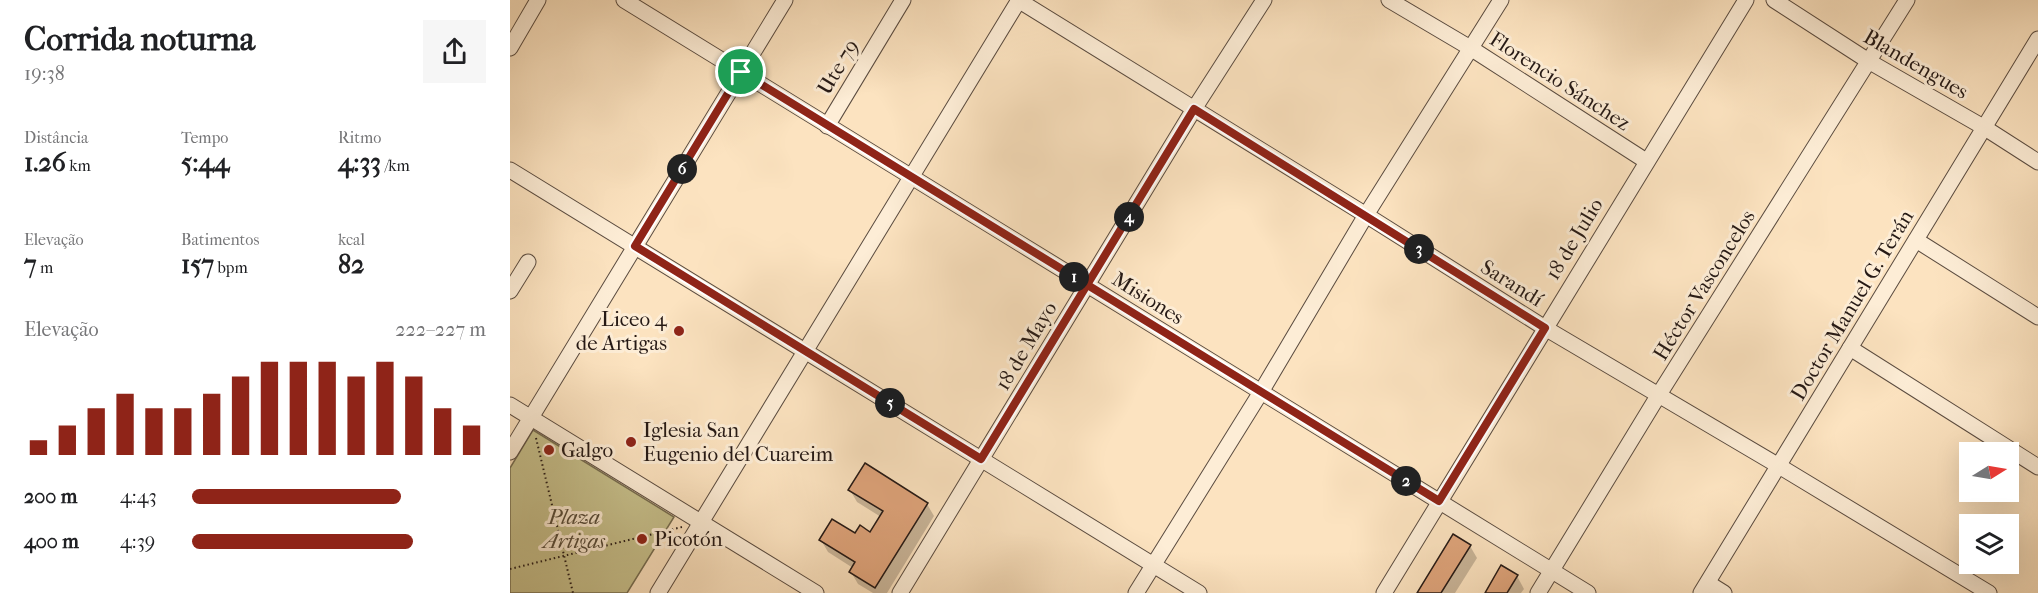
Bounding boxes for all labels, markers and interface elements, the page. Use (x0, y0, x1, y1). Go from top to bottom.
text: Corrida noturna (24, 20, 255, 59)
button: share (423, 20, 486, 83)
street label: Blandengues (1859, 24, 1973, 104)
street label: Florencio Sánchez (1485, 27, 1635, 135)
street label: Ute 79 (812, 35, 864, 99)
pin (715, 46, 766, 97)
icon: arrive (724, 55, 757, 88)
text: 19:38 (24, 62, 65, 85)
text: Distância (24, 128, 88, 147)
text: Tempo (181, 128, 228, 147)
text: Ritmo (338, 128, 381, 147)
text: 1.26 (24, 147, 66, 178)
text: 5:44 (181, 147, 229, 178)
text: 4:33 (338, 147, 381, 178)
pin: 6 (667, 154, 697, 184)
text: km (66, 156, 91, 175)
text: /km (381, 156, 410, 175)
text: 6 (678, 159, 686, 178)
street label: 18 de Julio (1540, 194, 1608, 284)
pin: 4 (1114, 202, 1144, 232)
street label: Héctor Vasconcelos (1648, 205, 1760, 365)
street label: Doctor Manuel G. Terán (1786, 206, 1918, 404)
text: 4 (1124, 207, 1134, 226)
text: Elevação (24, 230, 84, 249)
text: Batimentos (181, 230, 259, 249)
text: kcal (338, 230, 365, 249)
pin: 3 (1404, 234, 1434, 264)
text: 3 (1416, 239, 1422, 258)
text: 7 (24, 249, 37, 280)
text: 157 (181, 249, 214, 280)
text: 82 (338, 249, 364, 280)
street label: Sarandí (1476, 255, 1548, 312)
text: m (37, 258, 53, 277)
text: bpm (214, 258, 248, 277)
pin: 1 (1059, 262, 1089, 292)
text: 1 (1071, 267, 1077, 286)
street label: Misiones (1108, 267, 1188, 329)
street label: 18 de Mayo (990, 297, 1062, 395)
place label: Liceo 4 de Artigas (576, 307, 668, 355)
text: Elevação (24, 318, 99, 341)
text: 222–227 m (395, 318, 486, 341)
marker: Liceo 4 de Artigas (672, 324, 686, 338)
pin: 5 (875, 388, 905, 418)
text: 5 (887, 393, 893, 412)
place label: Iglesia San Eugenio del Cuareim (643, 418, 834, 466)
marker: Iglesia San Eugenio del Cuareim (624, 435, 638, 449)
place label: Galgo (561, 438, 613, 462)
north arrow (1959, 442, 2019, 502)
map controls (1959, 442, 2019, 574)
marker: Galgo (542, 443, 556, 457)
pin: 2 (1391, 466, 1421, 496)
text: 2 (1402, 471, 1410, 490)
text: 200 m (24, 485, 77, 508)
text: 4:43 (120, 485, 157, 508)
park label: Plaza Artigas (540, 505, 605, 553)
button: layers (1959, 514, 2019, 574)
place label: Picotón (654, 527, 723, 551)
text: 400 m (24, 530, 79, 553)
text: 4:39 (120, 530, 155, 553)
marker: Picotón (635, 532, 649, 546)

